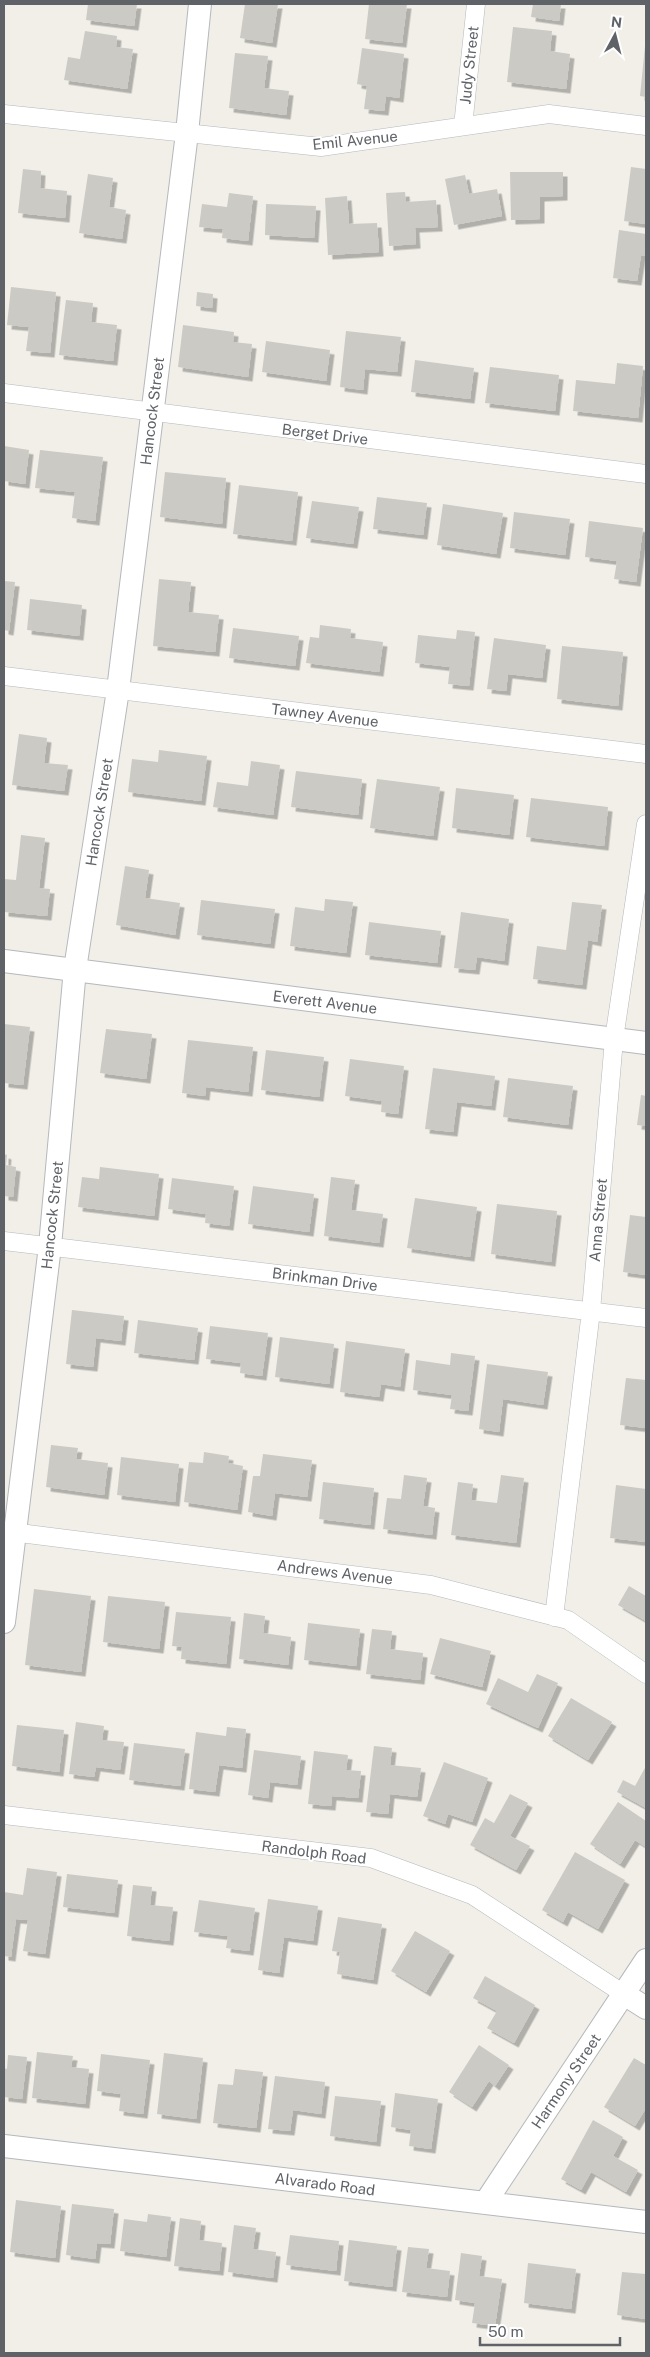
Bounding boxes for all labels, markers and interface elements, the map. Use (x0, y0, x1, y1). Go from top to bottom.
north arrow (590, 10, 640, 60)
text: N (610, 13, 623, 31)
street label: Judy Street (456, 25, 482, 105)
street label: Emil Avenue (312, 127, 398, 153)
street label: Hancock Street (137, 356, 167, 466)
street label: Berget Drive (281, 420, 369, 448)
street label: Tawney Avenue (270, 700, 380, 730)
street label: Hancock Street (82, 757, 116, 867)
street label: Everett Avenue (272, 987, 378, 1017)
street label: Hancock Street (38, 1160, 66, 1270)
street label: Anna Street (586, 1177, 610, 1262)
street label: Brinkman Drive (271, 1264, 379, 1294)
street label: Andrews Avenue (276, 1556, 394, 1588)
street label: Randolph Road (261, 1837, 367, 1867)
street label: Harmony Street (528, 2030, 604, 2132)
street label: Alvarado Road (274, 2169, 376, 2199)
scale bar (480, 2314, 620, 2346)
text: 50 m (488, 2323, 523, 2340)

